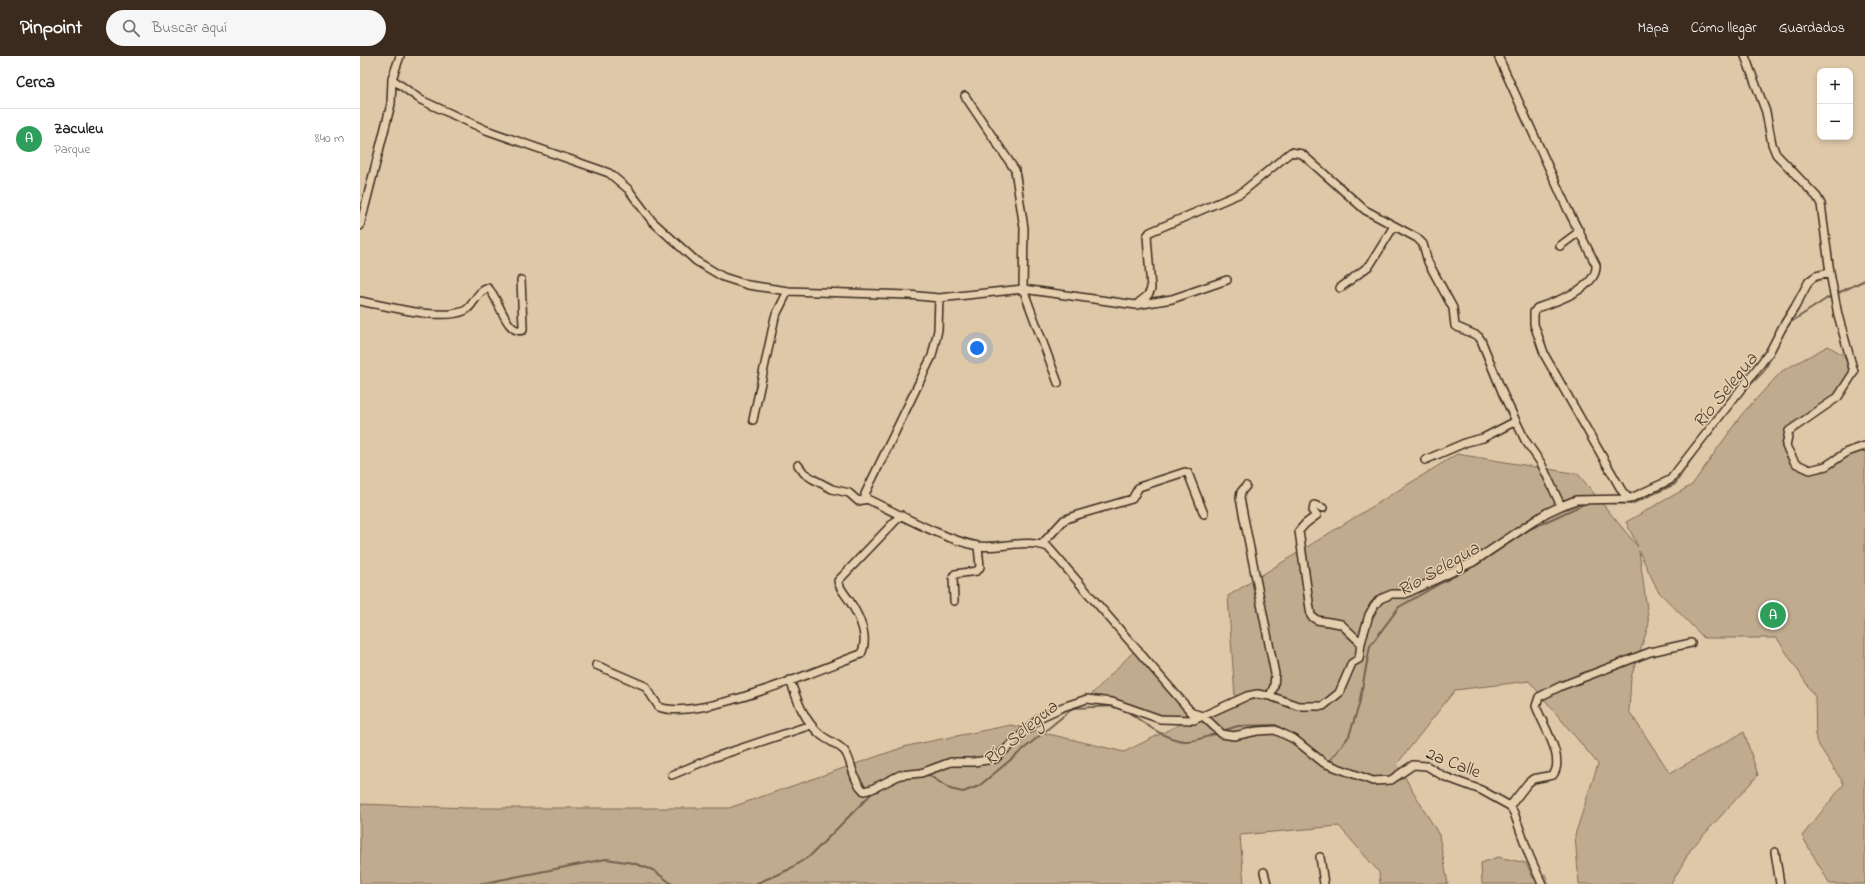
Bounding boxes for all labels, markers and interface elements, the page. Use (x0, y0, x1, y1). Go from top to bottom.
search box (106, 10, 386, 46)
text: Pinpoint (20, 15, 82, 42)
icon: search (120, 17, 142, 39)
text: Buscar aquí (152, 17, 227, 39)
text: Mapa (1638, 18, 1669, 39)
text: Cómo llegar (1691, 18, 1757, 39)
text: Guardados (1779, 18, 1845, 39)
map controls (1817, 68, 1853, 140)
button: + (1817, 68, 1853, 104)
text: Cerca (16, 70, 55, 95)
button: − (1817, 104, 1853, 140)
text: Zaculeu (54, 118, 104, 140)
text: A (25, 129, 33, 148)
text: 840 m (315, 129, 344, 148)
text: Parque (54, 140, 90, 159)
your location (967, 338, 987, 358)
water label: Río Selegua (1687, 347, 1766, 435)
water label: Río Selegua (1393, 535, 1486, 605)
pin: A (1760, 600, 1786, 630)
water label: Río Selegua (978, 694, 1066, 774)
street label: 2a Calle (1422, 742, 1485, 787)

